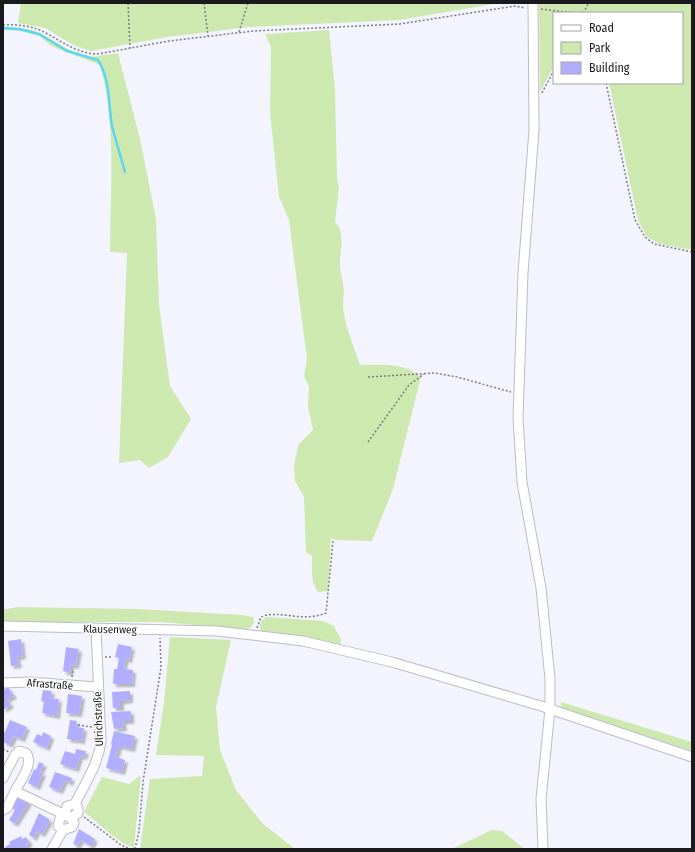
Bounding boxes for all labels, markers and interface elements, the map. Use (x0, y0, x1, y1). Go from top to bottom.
legend (553, 12, 683, 84)
text: Road (589, 21, 614, 35)
text: Park (589, 41, 611, 55)
text: Building (589, 61, 630, 75)
street label: Klausenweg (83, 623, 138, 636)
street label: Afrastraße (26, 676, 74, 693)
street label: Ulrichstraße (91, 691, 106, 747)

